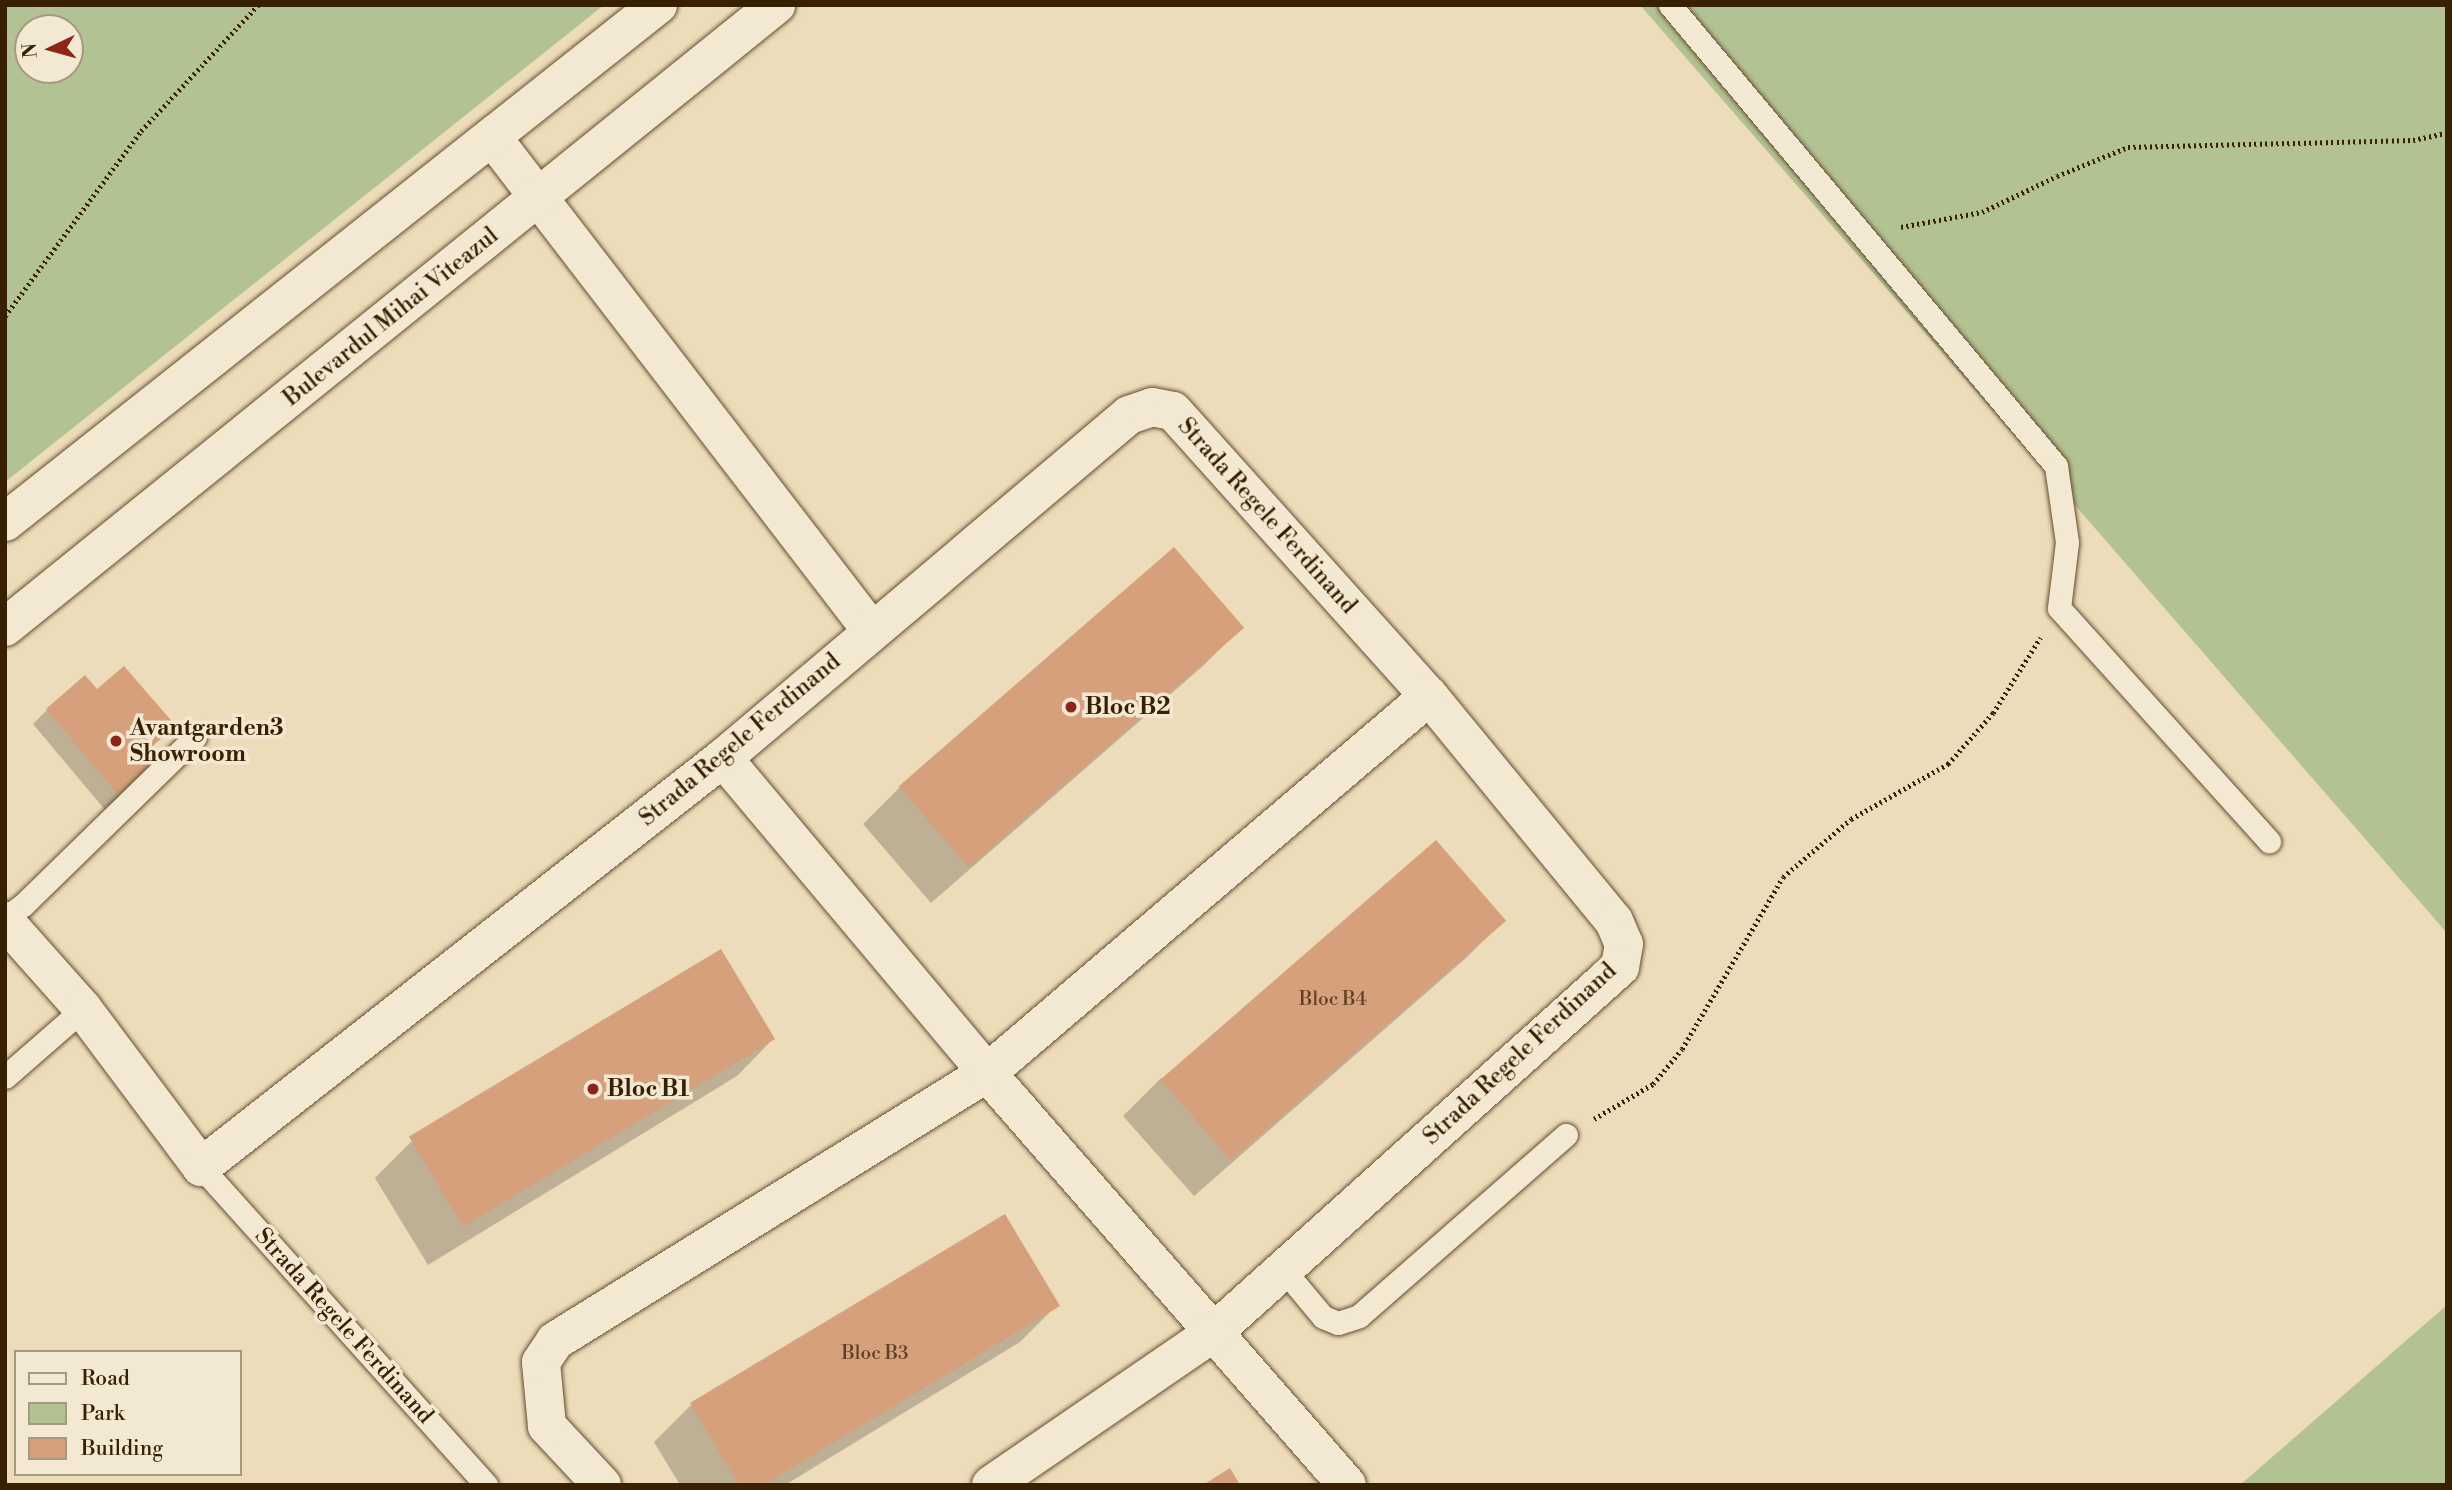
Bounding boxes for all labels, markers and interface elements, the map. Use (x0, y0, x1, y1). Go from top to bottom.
north arrow (14, 14, 84, 84)
text: N (17, 42, 43, 59)
street label: Bulevardul Mihai Viteazul (278, 222, 504, 412)
street label: Strada Regele Ferdinand (1172, 412, 1362, 620)
street label: Strada Regele Ferdinand (634, 648, 846, 832)
place label: Bloc B2 (1085, 693, 1171, 721)
marker: Bloc B2 (1063, 699, 1079, 715)
place label: Avantgarden3 Showroom (130, 714, 284, 768)
marker: Avantgarden3 Showroom (108, 733, 124, 749)
street label: Strada Regele Ferdinand (1418, 957, 1622, 1151)
house number: Bloc B4 (1299, 989, 1367, 1011)
place label: Bloc B1 (607, 1075, 689, 1103)
marker: Bloc B1 (585, 1081, 601, 1097)
street label: Strada Regele Ferdinand (249, 1222, 439, 1430)
house number: Bloc B3 (841, 1343, 909, 1365)
legend (14, 1350, 242, 1476)
text: Road (81, 1366, 130, 1392)
text: Park (81, 1401, 125, 1427)
text: Building (81, 1436, 163, 1462)

